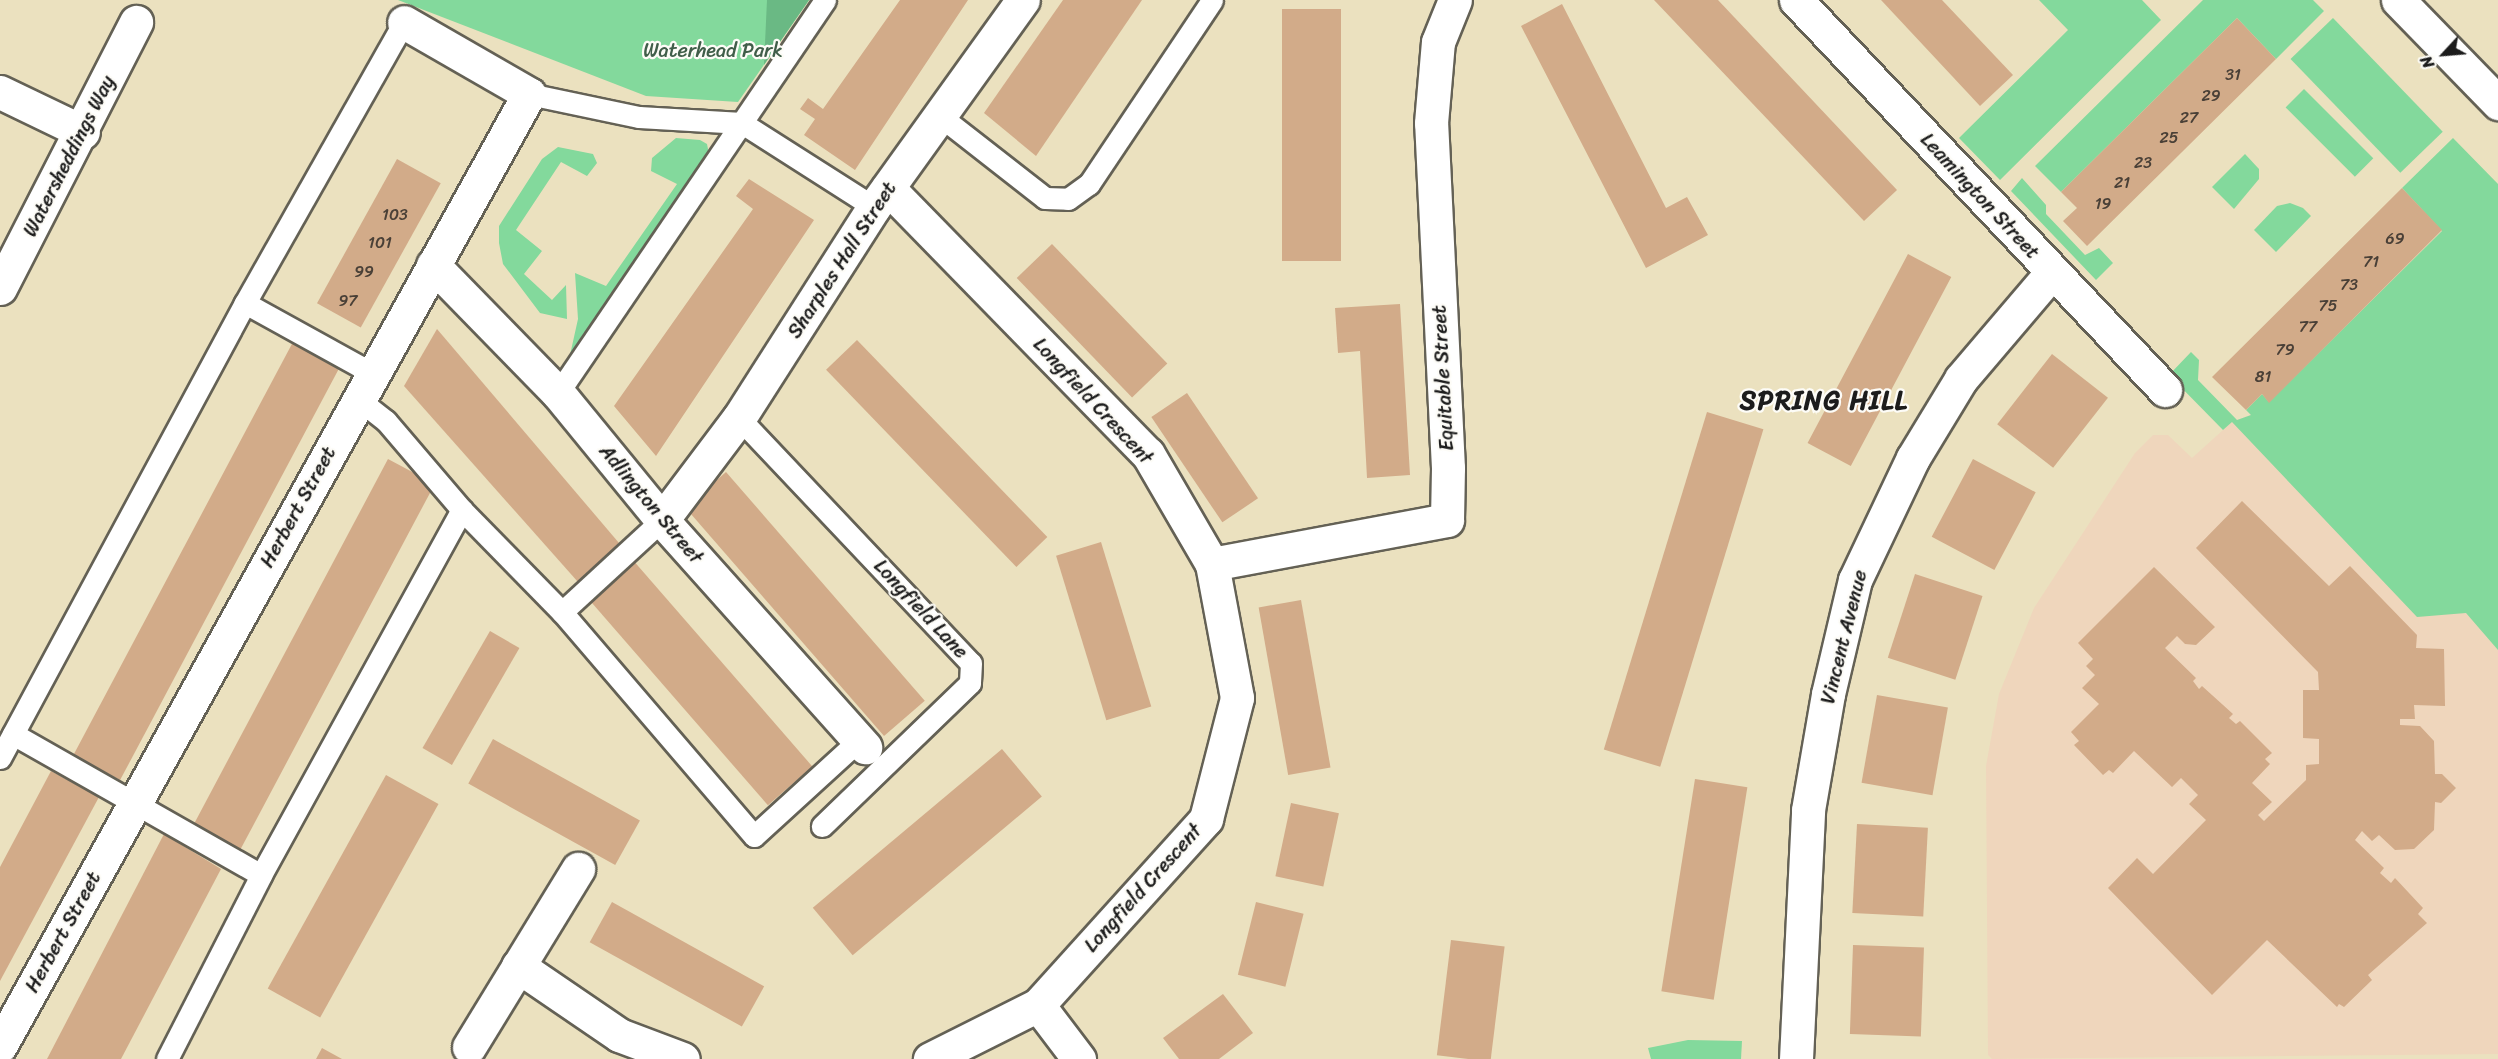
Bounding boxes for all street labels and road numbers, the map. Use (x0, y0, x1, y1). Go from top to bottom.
street label: Watersheddings Way (18, 71, 120, 241)
street label: Leamington Street (1915, 128, 2045, 264)
street label: Sharples Hall Street (783, 178, 901, 342)
street label: Equitable Street (1427, 305, 1459, 451)
street label: Longfield Crescent (1027, 332, 1159, 470)
street label: Adlington Street (594, 439, 708, 569)
street label: Herbert Street (255, 443, 341, 571)
street label: Longfield Lane (869, 554, 973, 664)
street label: Vincent Avenue (1816, 568, 1872, 706)
street label: Longfield Crescent (1078, 818, 1208, 958)
street label: Herbert Street (20, 868, 106, 996)

